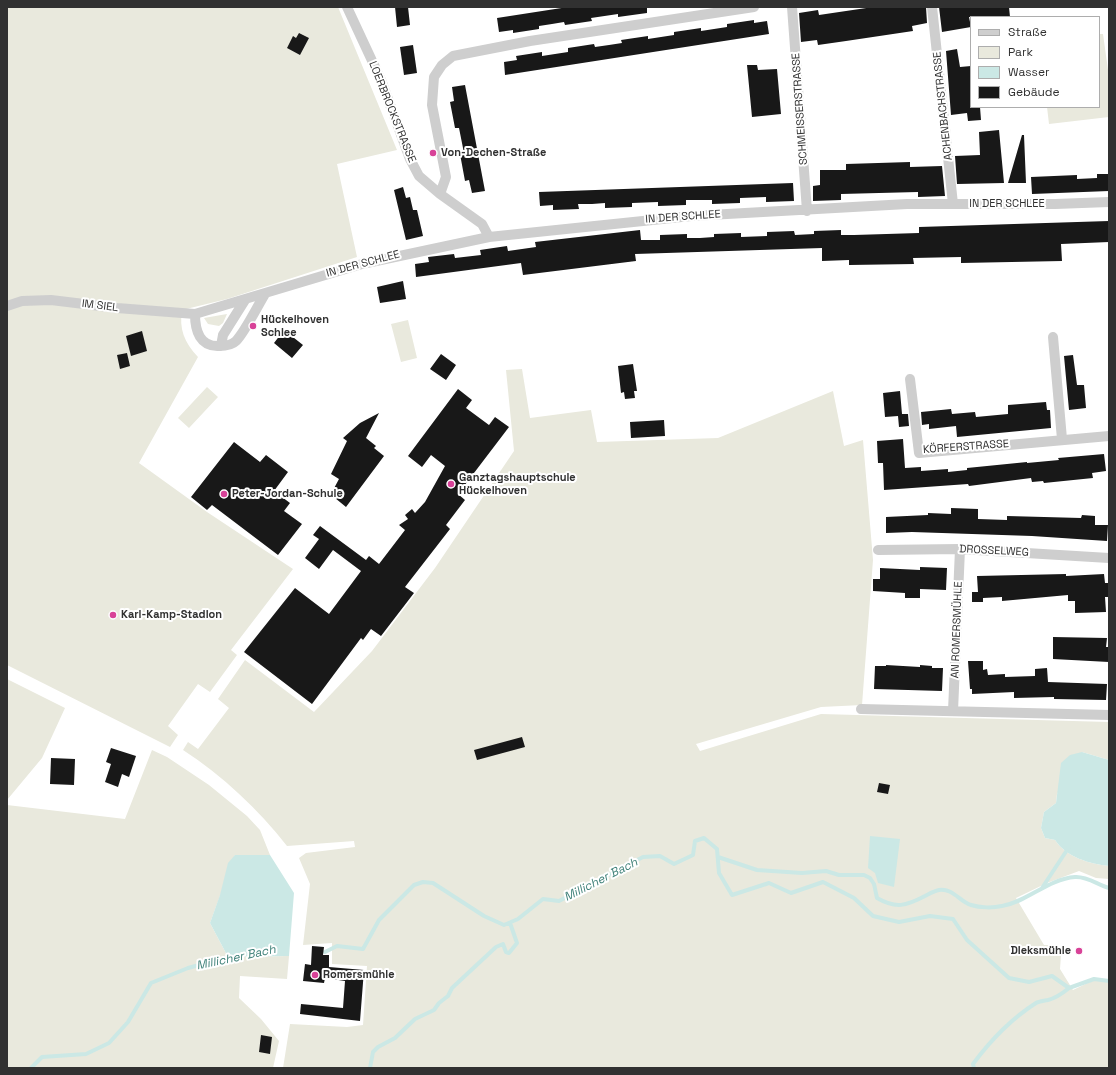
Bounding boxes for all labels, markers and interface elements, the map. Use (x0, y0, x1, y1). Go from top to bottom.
legend (970, 16, 1100, 108)
text: Straße (1008, 24, 1047, 40)
text: Park (1008, 44, 1033, 60)
street label: ACHENBACHSTRASSE (931, 51, 955, 161)
street label: SCHMEISSERSTRASSE (789, 52, 811, 166)
street label: LOERBROCKSTRASSE (366, 59, 418, 165)
text: Wasser (1008, 64, 1050, 80)
text: Gebäude (1008, 84, 1060, 100)
place label: Von-Dechen-Straße (441, 146, 546, 160)
marker: Von-Dechen-Straße (428, 148, 438, 158)
street label: IN DER SCHLEE (969, 197, 1045, 211)
street label: IN DER SCHLEE (645, 208, 721, 226)
street label: IN DER SCHLEE (325, 248, 401, 280)
street label: IM SIEL (81, 297, 119, 315)
place label: Hückelhoven Schlee (261, 313, 329, 339)
marker: Hückelhoven Schlee (248, 321, 258, 331)
street label: KÖRFERSTRASSE (923, 437, 1009, 457)
place label: Ganztagshauptschule Hückelhoven (459, 471, 576, 497)
marker: Ganztagshauptschule Hückelhoven (446, 479, 456, 489)
place label: Peter-Jordan-Schule (232, 487, 343, 501)
marker: Peter-Jordan-Schule (219, 489, 229, 499)
street label: DROSSELWEG (959, 543, 1029, 559)
street label: AN ROMERSMÜHLE (949, 581, 965, 679)
place label: Karl-Kamp-Stadion (121, 608, 222, 622)
marker: Karl-Kamp-Stadion (108, 610, 118, 620)
water label: Millicher Bach (562, 855, 640, 905)
water label: Millicher Bach (195, 943, 277, 973)
place label: Dieksmühle (1010, 944, 1071, 958)
marker: Dieksmühle (1074, 946, 1084, 956)
place label: Romersmühle (323, 968, 395, 982)
marker: Romersmühle (310, 970, 320, 980)

